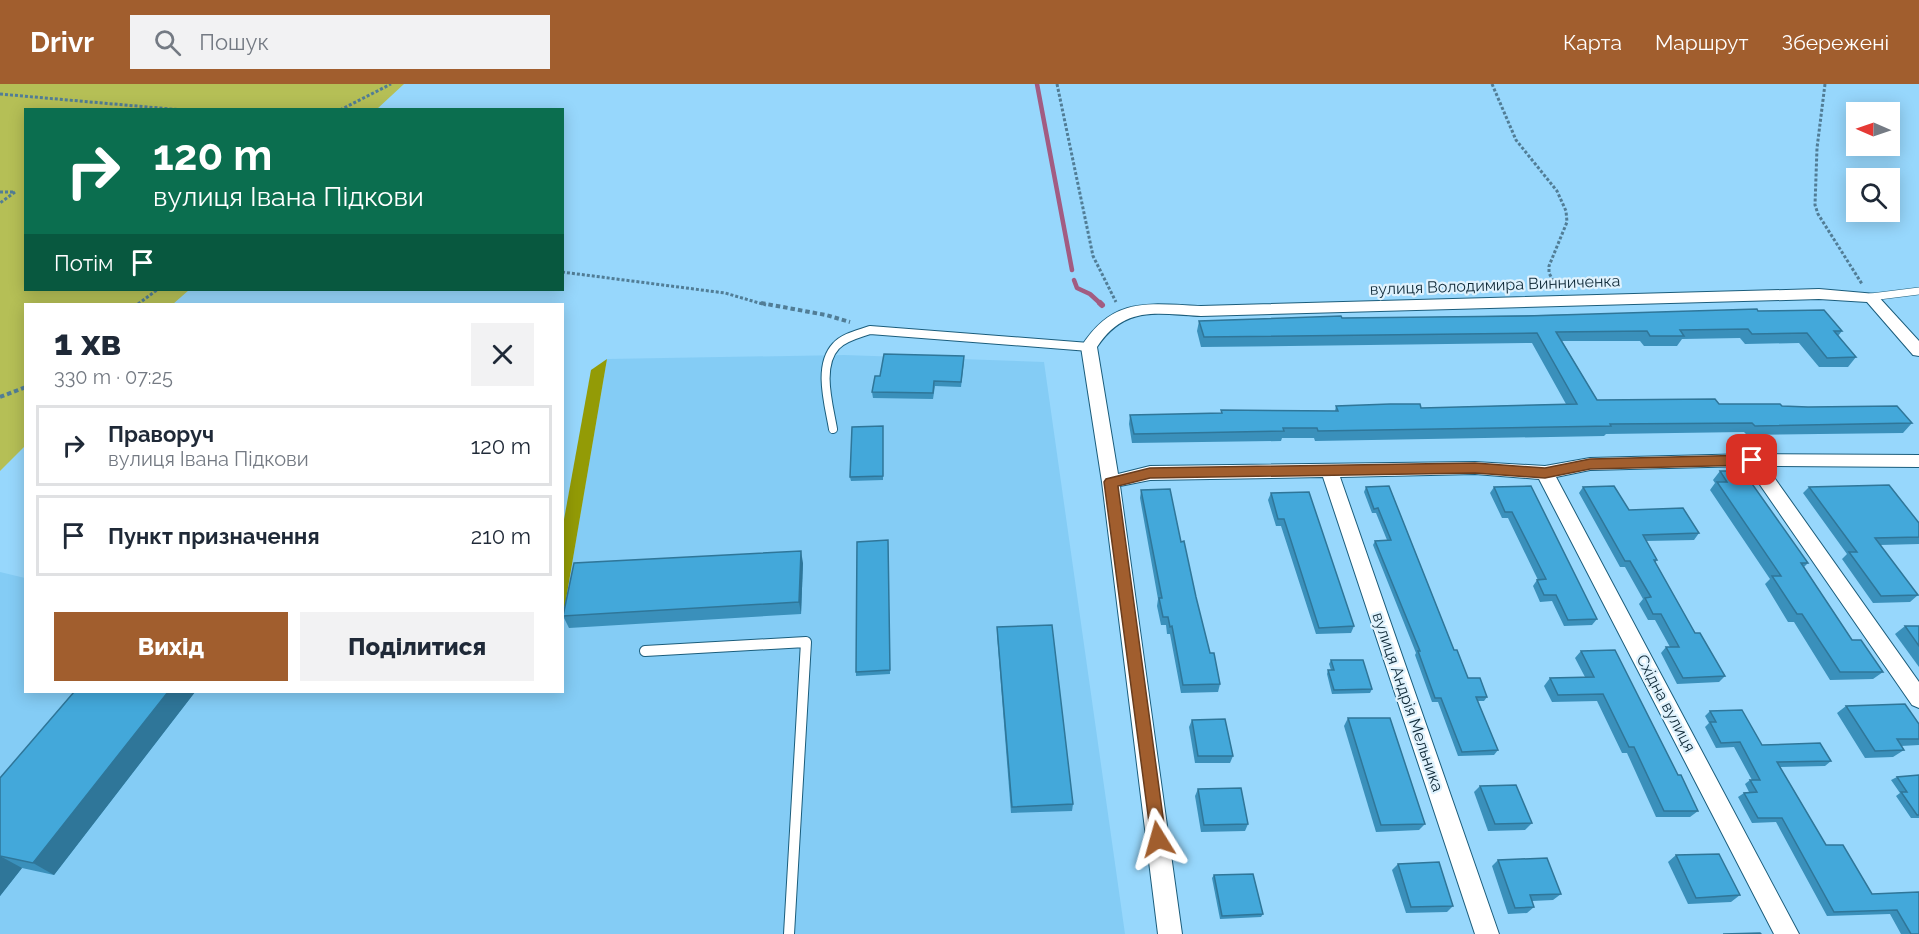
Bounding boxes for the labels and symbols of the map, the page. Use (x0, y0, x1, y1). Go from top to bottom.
north arrow (1846, 102, 1900, 156)
street label: вулиця Володимира Винниченка (1369, 271, 1621, 299)
pin (1726, 434, 1777, 485)
street label: вулиця Андрія Мельника (1368, 610, 1448, 794)
street label: Східна вулиця (1632, 651, 1700, 755)
position arrow (1126, 807, 1190, 871)

